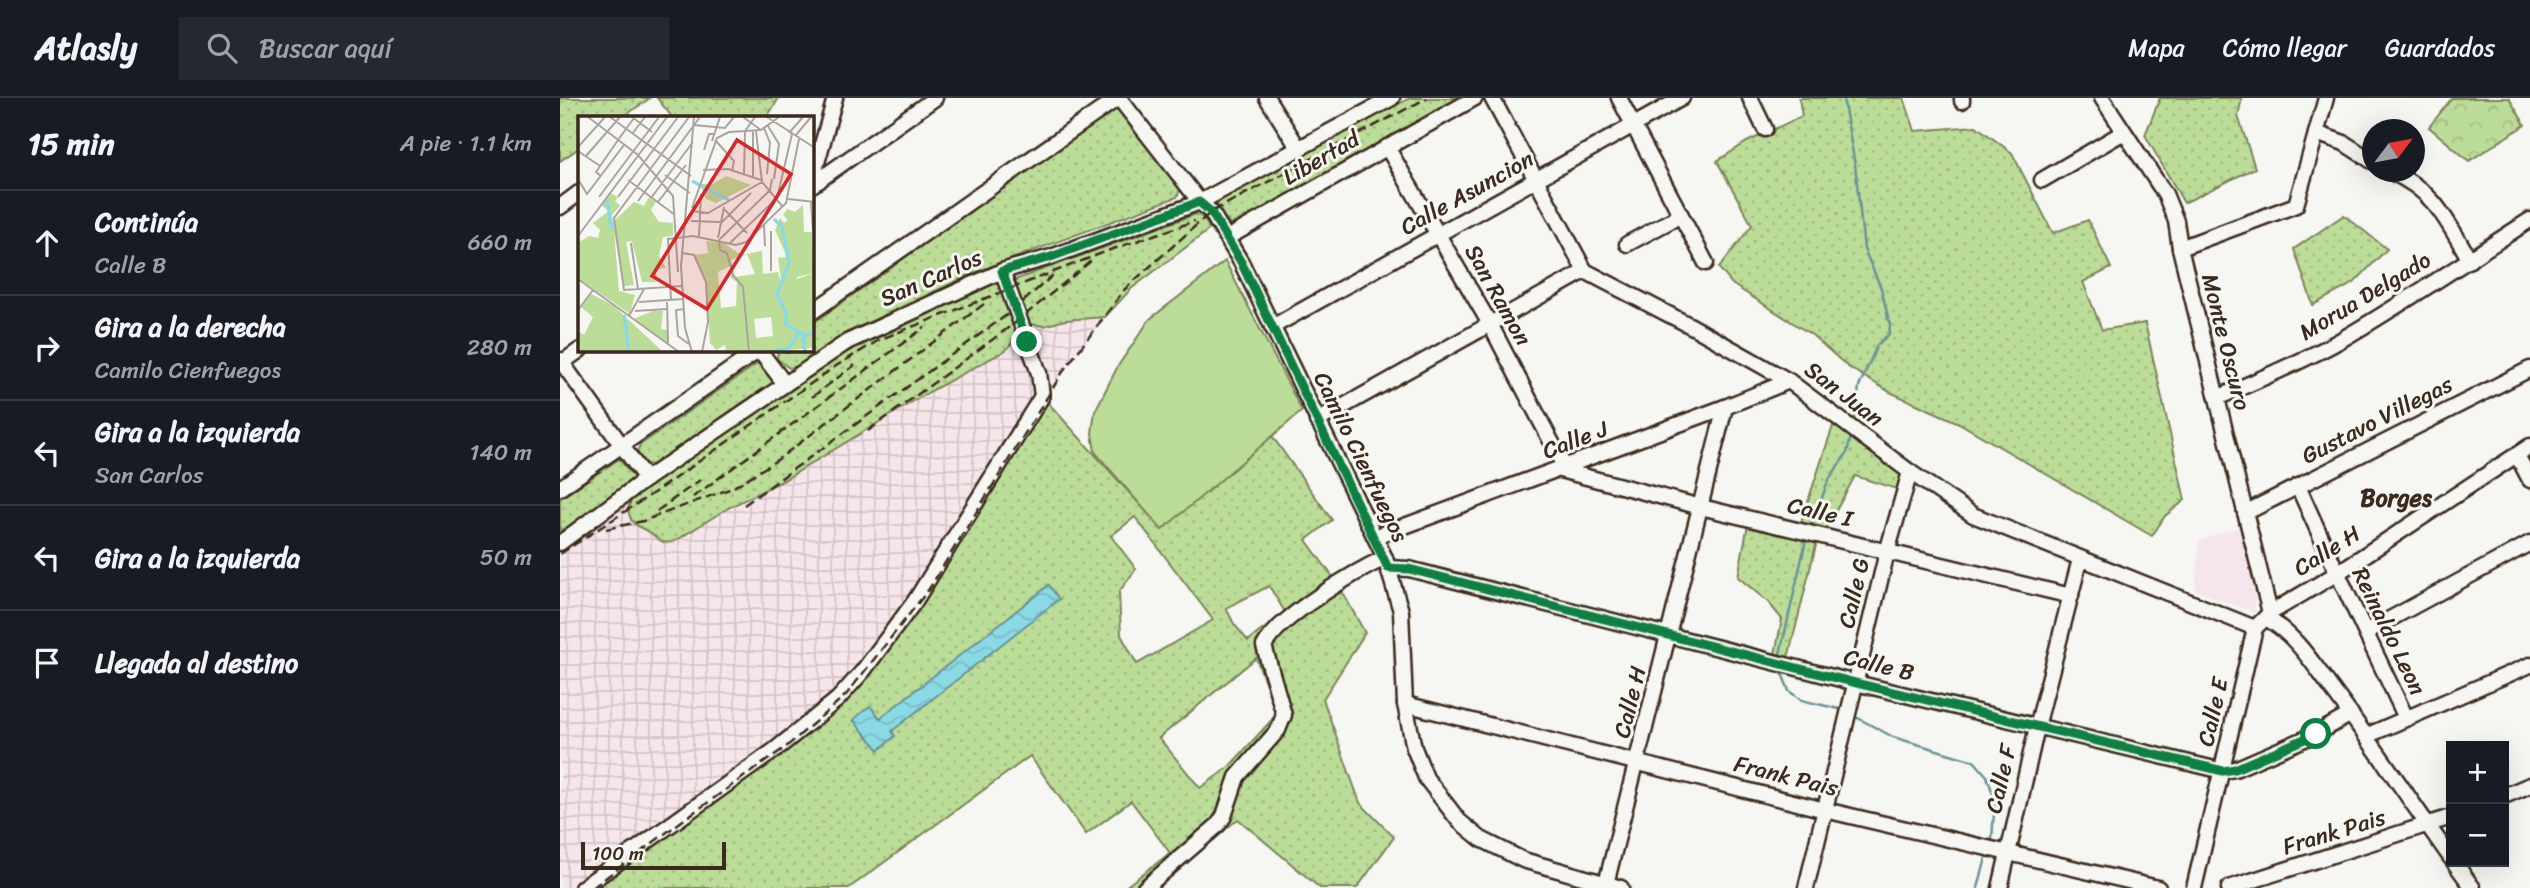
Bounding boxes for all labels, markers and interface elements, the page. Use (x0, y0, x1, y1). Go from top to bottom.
search box (179, 17, 669, 80)
text: Atlasly (35, 19, 137, 77)
text: Buscar aquí (259, 25, 392, 71)
text: Mapa (2128, 27, 2185, 69)
text: Cómo llegar (2223, 27, 2347, 69)
text: Guardados (2385, 27, 2495, 69)
icon: search (203, 29, 241, 67)
inset map (578, 116, 814, 352)
text: 15 min (28, 117, 115, 171)
street label: Libertad (1274, 118, 1369, 197)
north arrow (2362, 119, 2425, 182)
text: A pie · 1.1 km (400, 123, 532, 164)
street label: Calle Asuncion (1392, 139, 1542, 247)
text: Continúa (95, 199, 198, 245)
text: 660 m (468, 222, 532, 263)
icon: ahead (28, 224, 66, 262)
street label: San Ramon (1453, 236, 1543, 354)
street label: San Carlos (873, 237, 989, 319)
street label: Morua Delgado (2291, 240, 2439, 352)
text: Calle B (95, 245, 167, 286)
street label: Monte Oscuro (2189, 269, 2263, 415)
text: Gira a la derecha (95, 304, 286, 350)
route end (1011, 326, 1042, 357)
text: 280 m (467, 327, 532, 368)
icon: right (28, 329, 66, 367)
text: Camilo Cienfuegos (95, 350, 281, 391)
street label: San Juan (1795, 350, 1893, 438)
street label: Camilo Cienfuegos (1302, 364, 1420, 550)
street label: Gustavo Villegas (2294, 364, 2460, 476)
street label: Calle J (1536, 408, 1615, 471)
text: Gira a la izquierda (95, 409, 300, 455)
text: 140 m (470, 432, 532, 473)
icon: left (28, 434, 66, 472)
text: San Carlos (95, 455, 203, 496)
district label: Borges (2360, 477, 2433, 519)
street label: Calle I (1783, 485, 1859, 540)
street label: Calle H (2285, 514, 2369, 588)
text: Gira a la izquierda (95, 535, 300, 581)
text: 50 m (480, 537, 532, 578)
icon: left (28, 539, 66, 577)
street label: Calle G (1826, 554, 1882, 632)
street label: Reinaldo Leon (2340, 560, 2438, 702)
street label: Calle B (1839, 636, 1919, 694)
text: Llegada al destino (95, 640, 298, 686)
icon: arrive (28, 644, 66, 682)
street label: Calle H (1601, 661, 1659, 742)
street label: Calle E (2185, 672, 2241, 751)
route start (2300, 718, 2331, 749)
street label: Calle F (1973, 739, 2029, 817)
map controls (2446, 741, 2509, 867)
button: + (2446, 741, 2509, 804)
street label: Frank Pais (1730, 743, 1843, 809)
street label: Frank Pais (2277, 797, 2391, 867)
button: − (2446, 804, 2509, 867)
text: 100 m (592, 837, 644, 870)
scale bar (581, 839, 726, 871)

